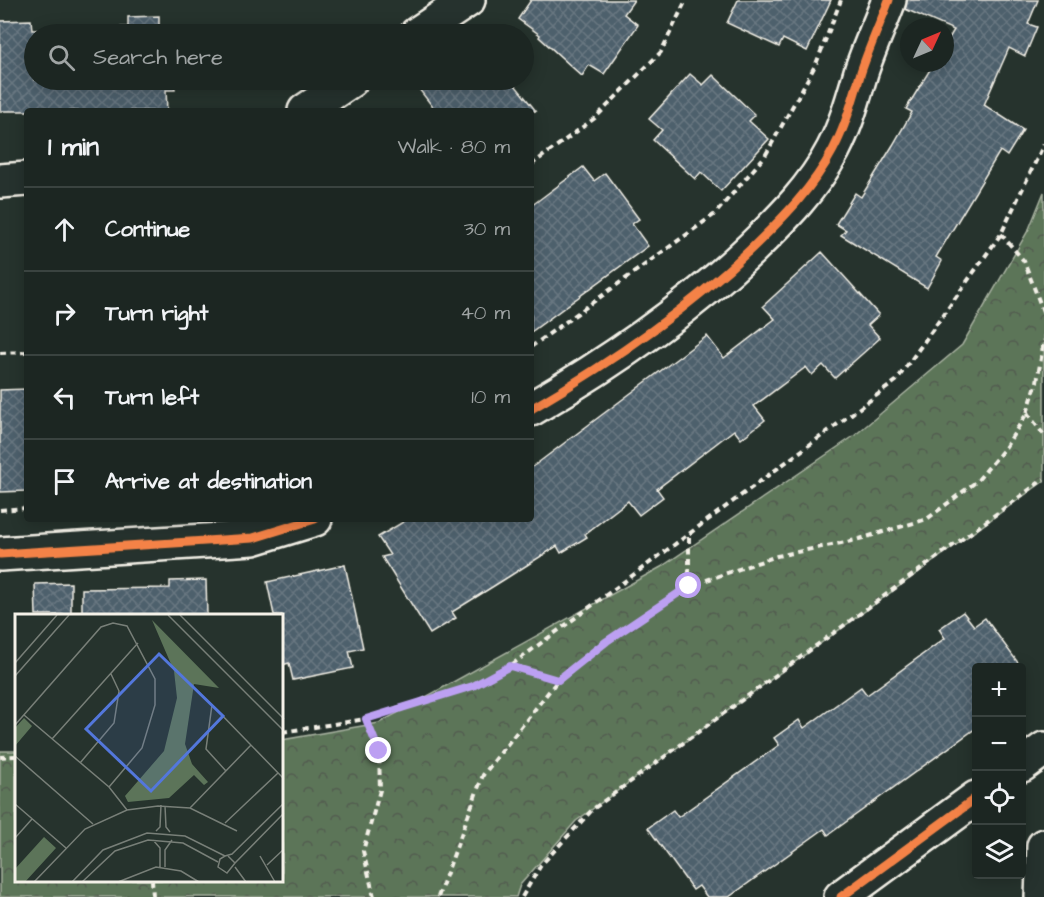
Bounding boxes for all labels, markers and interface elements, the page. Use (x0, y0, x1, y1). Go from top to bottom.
north arrow (900, 18, 954, 72)
search box (24, 24, 534, 90)
icon: search (45, 41, 78, 74)
text: Search here (93, 42, 223, 73)
text: 1 min (48, 129, 99, 165)
text: Walk · 80 m (398, 133, 510, 161)
icon: ahead (48, 213, 81, 246)
text: Continue (105, 214, 190, 245)
text: 30 m (464, 215, 510, 243)
icon: right (48, 297, 81, 330)
text: Turn right (105, 298, 208, 329)
text: 40 m (460, 299, 510, 327)
icon: left (48, 381, 81, 414)
text: Turn left (105, 382, 199, 413)
text: 10 m (471, 383, 510, 411)
icon: arrive (48, 465, 81, 498)
text: Arrive at destination (105, 466, 312, 497)
route start (675, 572, 701, 598)
inset map (15, 614, 284, 882)
map controls (972, 663, 1026, 879)
button: + (972, 663, 1026, 717)
button: − (972, 717, 1026, 771)
route end (365, 737, 391, 763)
button: locate (972, 771, 1026, 825)
button: layers (972, 825, 1026, 879)

